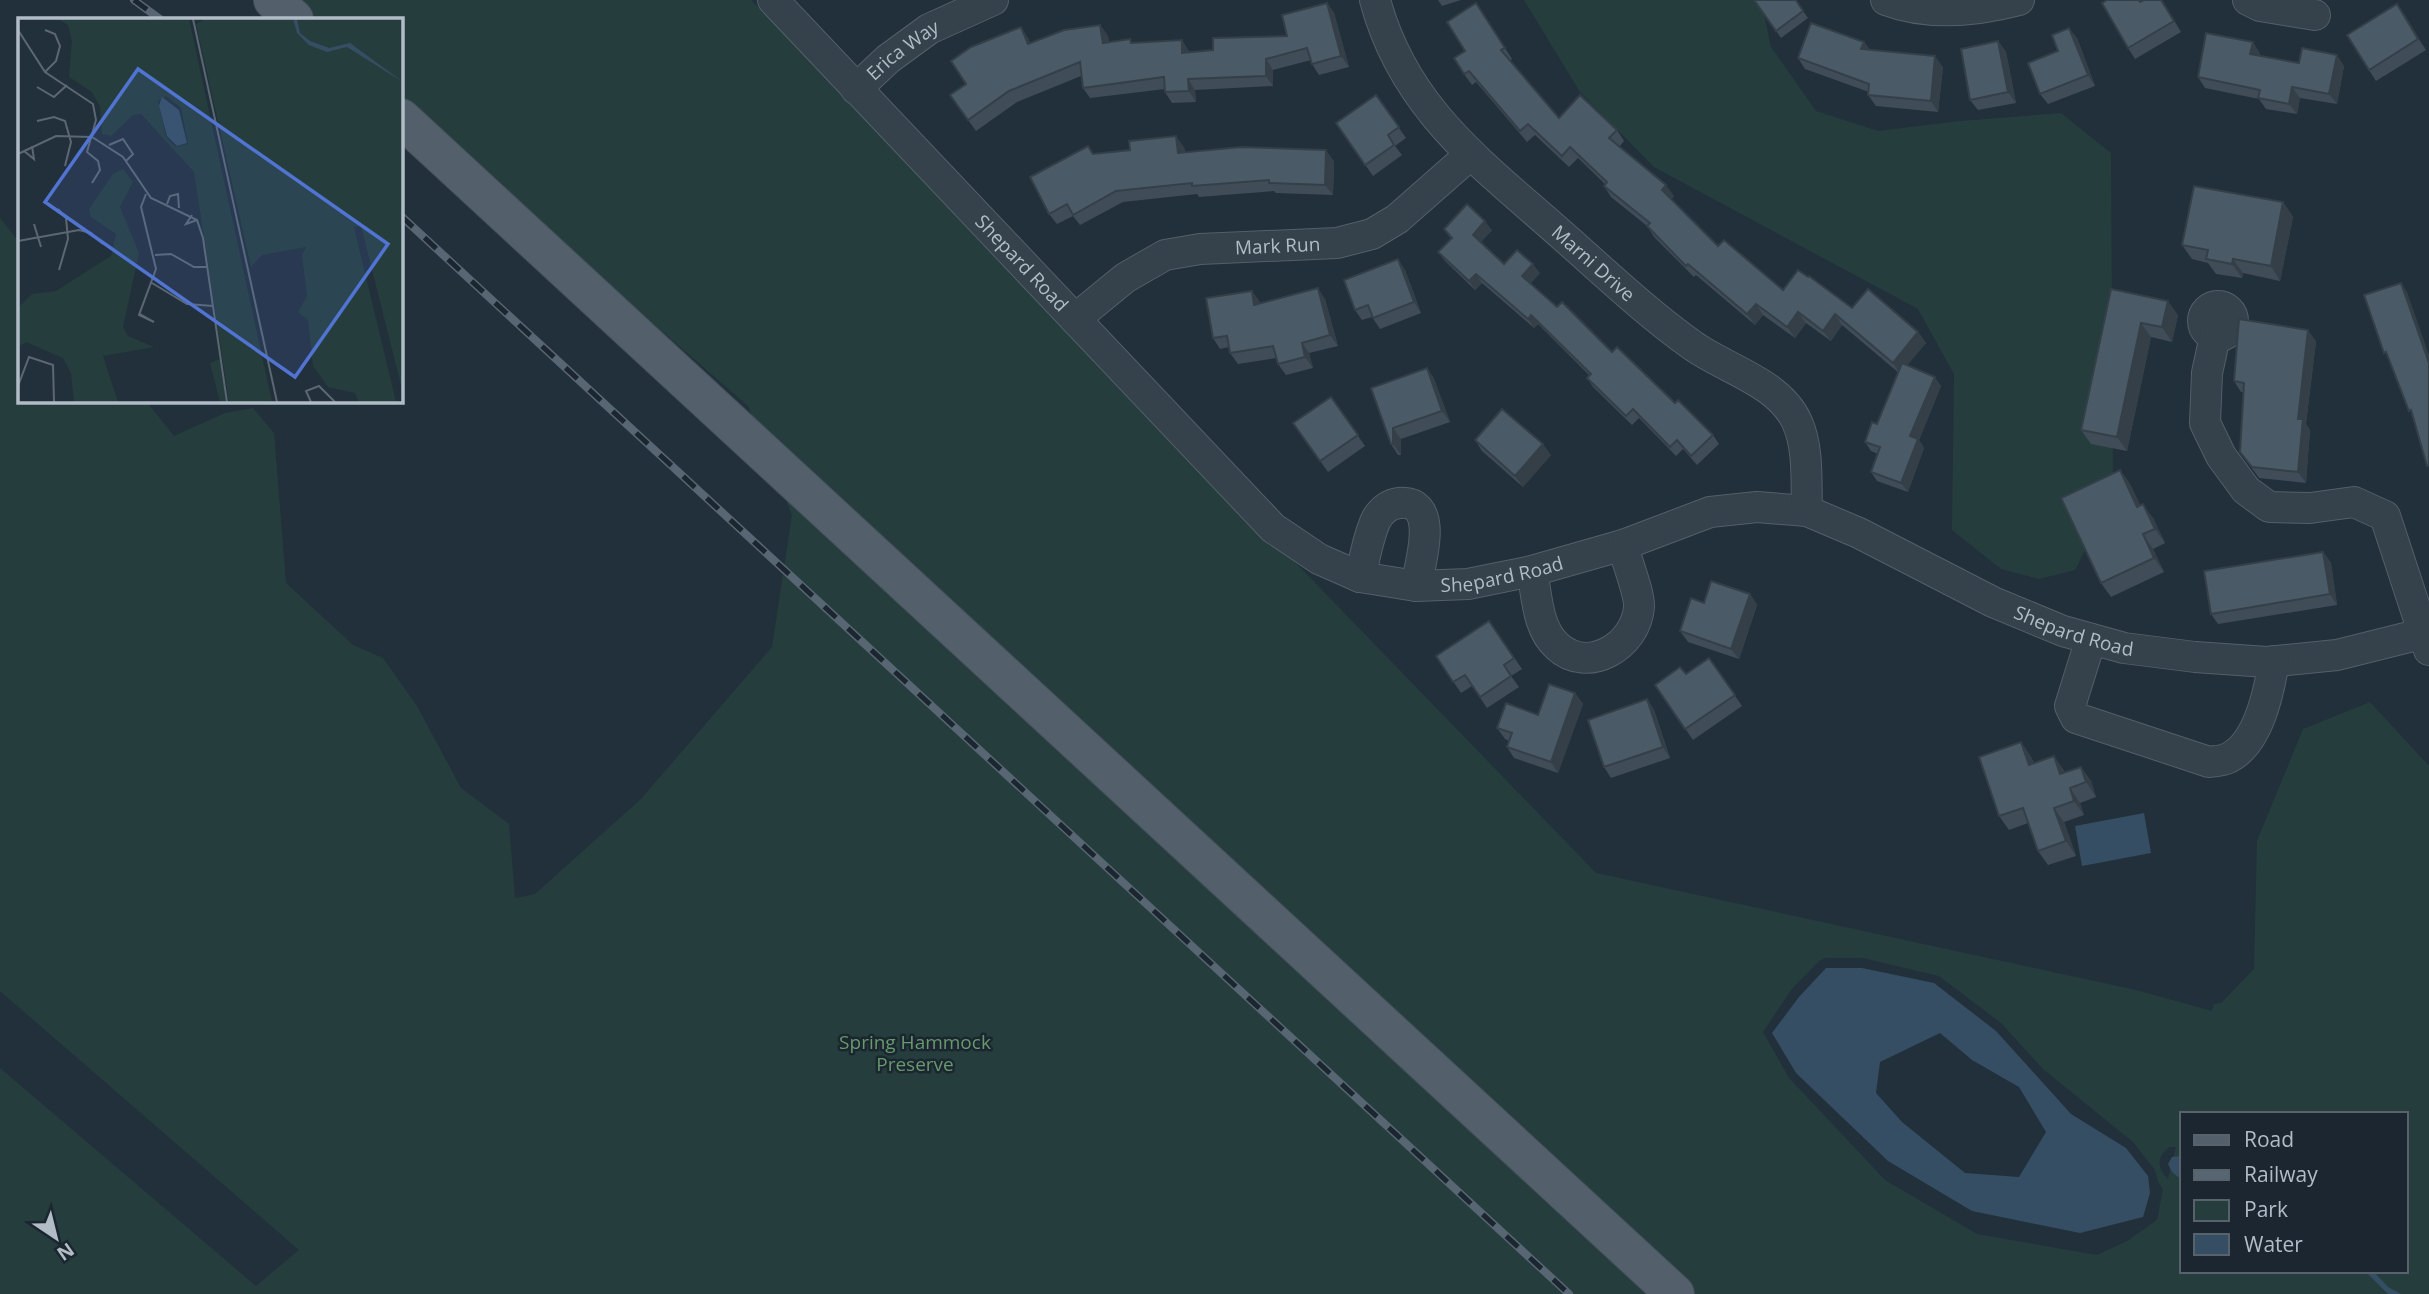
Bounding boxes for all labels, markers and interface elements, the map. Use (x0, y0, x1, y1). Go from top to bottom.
street label: Erica Way (860, 13, 943, 86)
inset map (18, 18, 402, 402)
street label: Shepard Road (970, 209, 1074, 317)
street label: Marni Drive (1546, 219, 1641, 307)
street label: Mark Run (1234, 231, 1321, 260)
street label: Shepard Road (1440, 550, 1566, 598)
street label: Shepard Road (2010, 599, 2135, 662)
park label: Spring Hammock Preserve (839, 1029, 991, 1077)
legend (2180, 1112, 2408, 1273)
text: Road (2244, 1125, 2294, 1153)
text: Railway (2244, 1160, 2318, 1188)
text: Park (2244, 1195, 2288, 1223)
north arrow (21, 1203, 91, 1273)
text: Water (2244, 1230, 2303, 1258)
text: N (52, 1237, 80, 1267)

